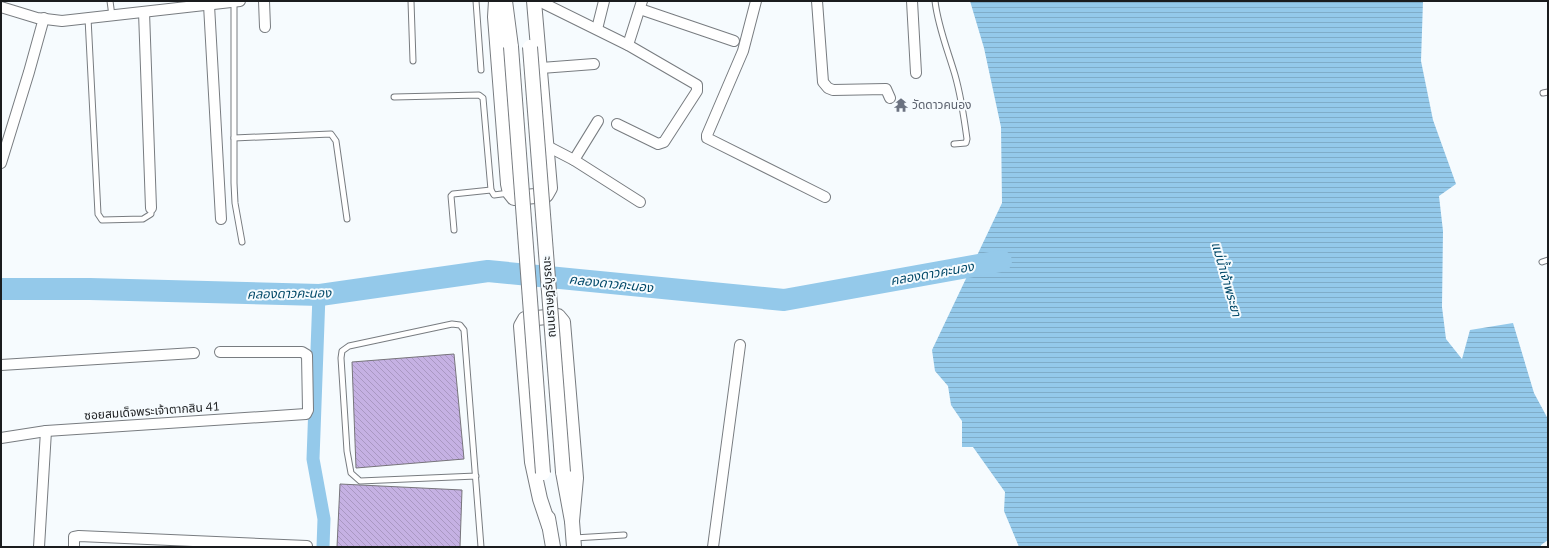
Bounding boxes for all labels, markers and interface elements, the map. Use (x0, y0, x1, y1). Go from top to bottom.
temple icon: วัดดาวคนอง (893, 97, 909, 113)
place label: วัดดาวคนอง (912, 97, 972, 112)
water label: แม่น้ำเจ้าพระยา (1209, 239, 1246, 319)
street label: ถนนราษฎร์บูรณะ (538, 256, 559, 338)
water label: คลองดาวคะนอง (889, 258, 976, 288)
water label: คลองดาวคะนอง (568, 271, 655, 295)
water label: คลองดาวคะนอง (247, 284, 332, 302)
street label: ซอยสมเด็จพระเจ้าตากสิน 41 (84, 398, 220, 423)

